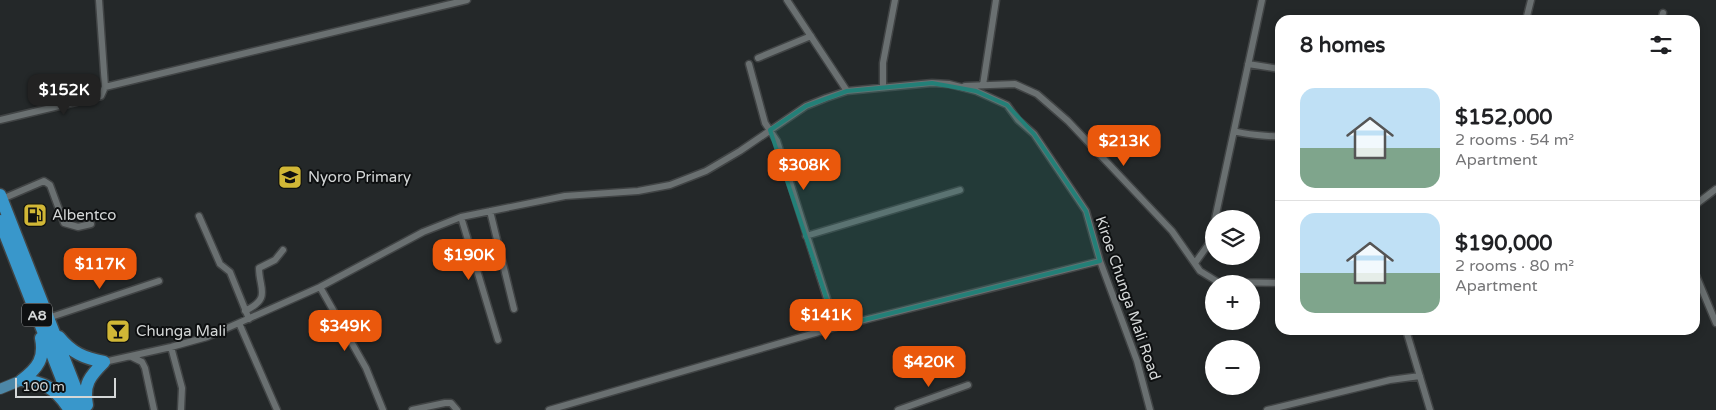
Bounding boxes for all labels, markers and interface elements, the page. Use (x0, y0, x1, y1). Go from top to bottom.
icon: filters (1647, 31, 1675, 59)
text: 8 homes (1300, 33, 1385, 58)
pin: $152K (29, 74, 99, 116)
text: $152K (39, 80, 89, 100)
text: $152,000 (1455, 105, 1553, 130)
icon: home (1340, 108, 1400, 168)
pin: $213K (1089, 124, 1159, 167)
text: 2 rooms · 54 m² (1455, 130, 1574, 150)
text: $213K (1099, 131, 1149, 151)
pin: $308K (769, 148, 839, 191)
text: Apartment (1455, 150, 1538, 170)
text: $308K (779, 155, 829, 175)
school or university icon: Nyoro Primary (277, 164, 303, 190)
place label: Nyoro Primary (308, 168, 411, 186)
fuel station icon: Albentco (22, 202, 48, 228)
place label: Albentco (52, 206, 116, 224)
map controls (1205, 210, 1260, 395)
button: layers (1205, 210, 1260, 265)
street label: Kiroe Chunga Mali Road (1091, 214, 1165, 382)
text: $190,000 (1455, 231, 1553, 256)
icon: home (1340, 233, 1400, 293)
pin: $190K (434, 238, 504, 281)
text: $190K (444, 245, 494, 265)
pin: $117K (65, 248, 135, 290)
text: $117K (75, 254, 125, 274)
text: 2 rooms · 80 m² (1455, 256, 1574, 276)
button: + (1205, 275, 1260, 330)
text: Apartment (1455, 276, 1538, 296)
pin: $141K (791, 298, 861, 341)
road number: A8 (22, 304, 52, 326)
text: $141K (801, 305, 851, 325)
pin: $349K (310, 310, 380, 352)
text: $349K (320, 316, 370, 336)
bar icon: Chunga Mali (105, 318, 131, 344)
place label: Chunga Mali (136, 322, 226, 340)
button: − (1205, 340, 1260, 395)
pin: $420K (894, 346, 964, 388)
text: $420K (904, 352, 954, 372)
scale bar (15, 375, 116, 398)
text: 100 m (22, 378, 65, 395)

